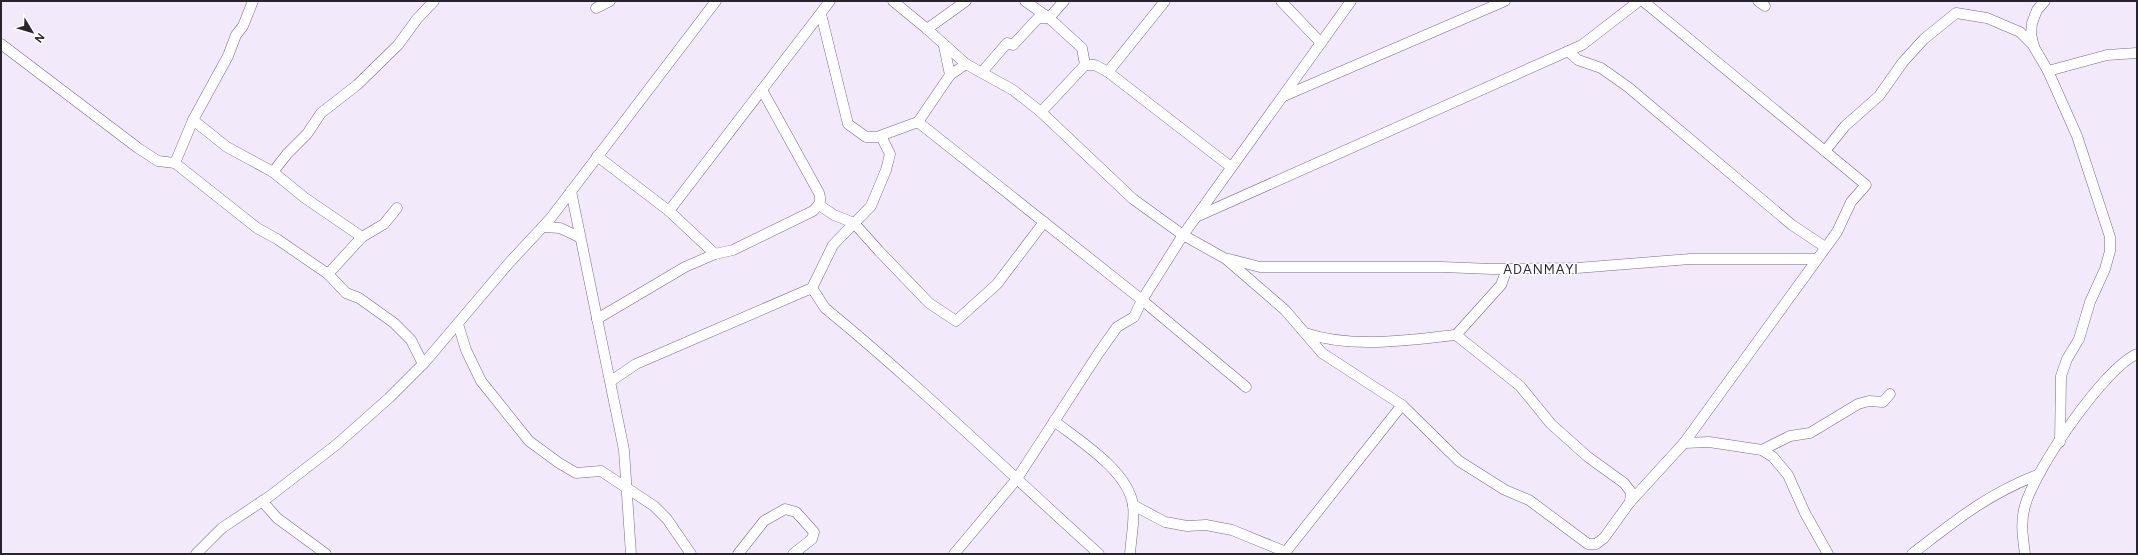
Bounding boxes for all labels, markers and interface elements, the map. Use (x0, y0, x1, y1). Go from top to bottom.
north arrow (12, 12, 52, 52)
text: N (32, 30, 47, 45)
district label: ADANMAYI (1503, 262, 1579, 277)

